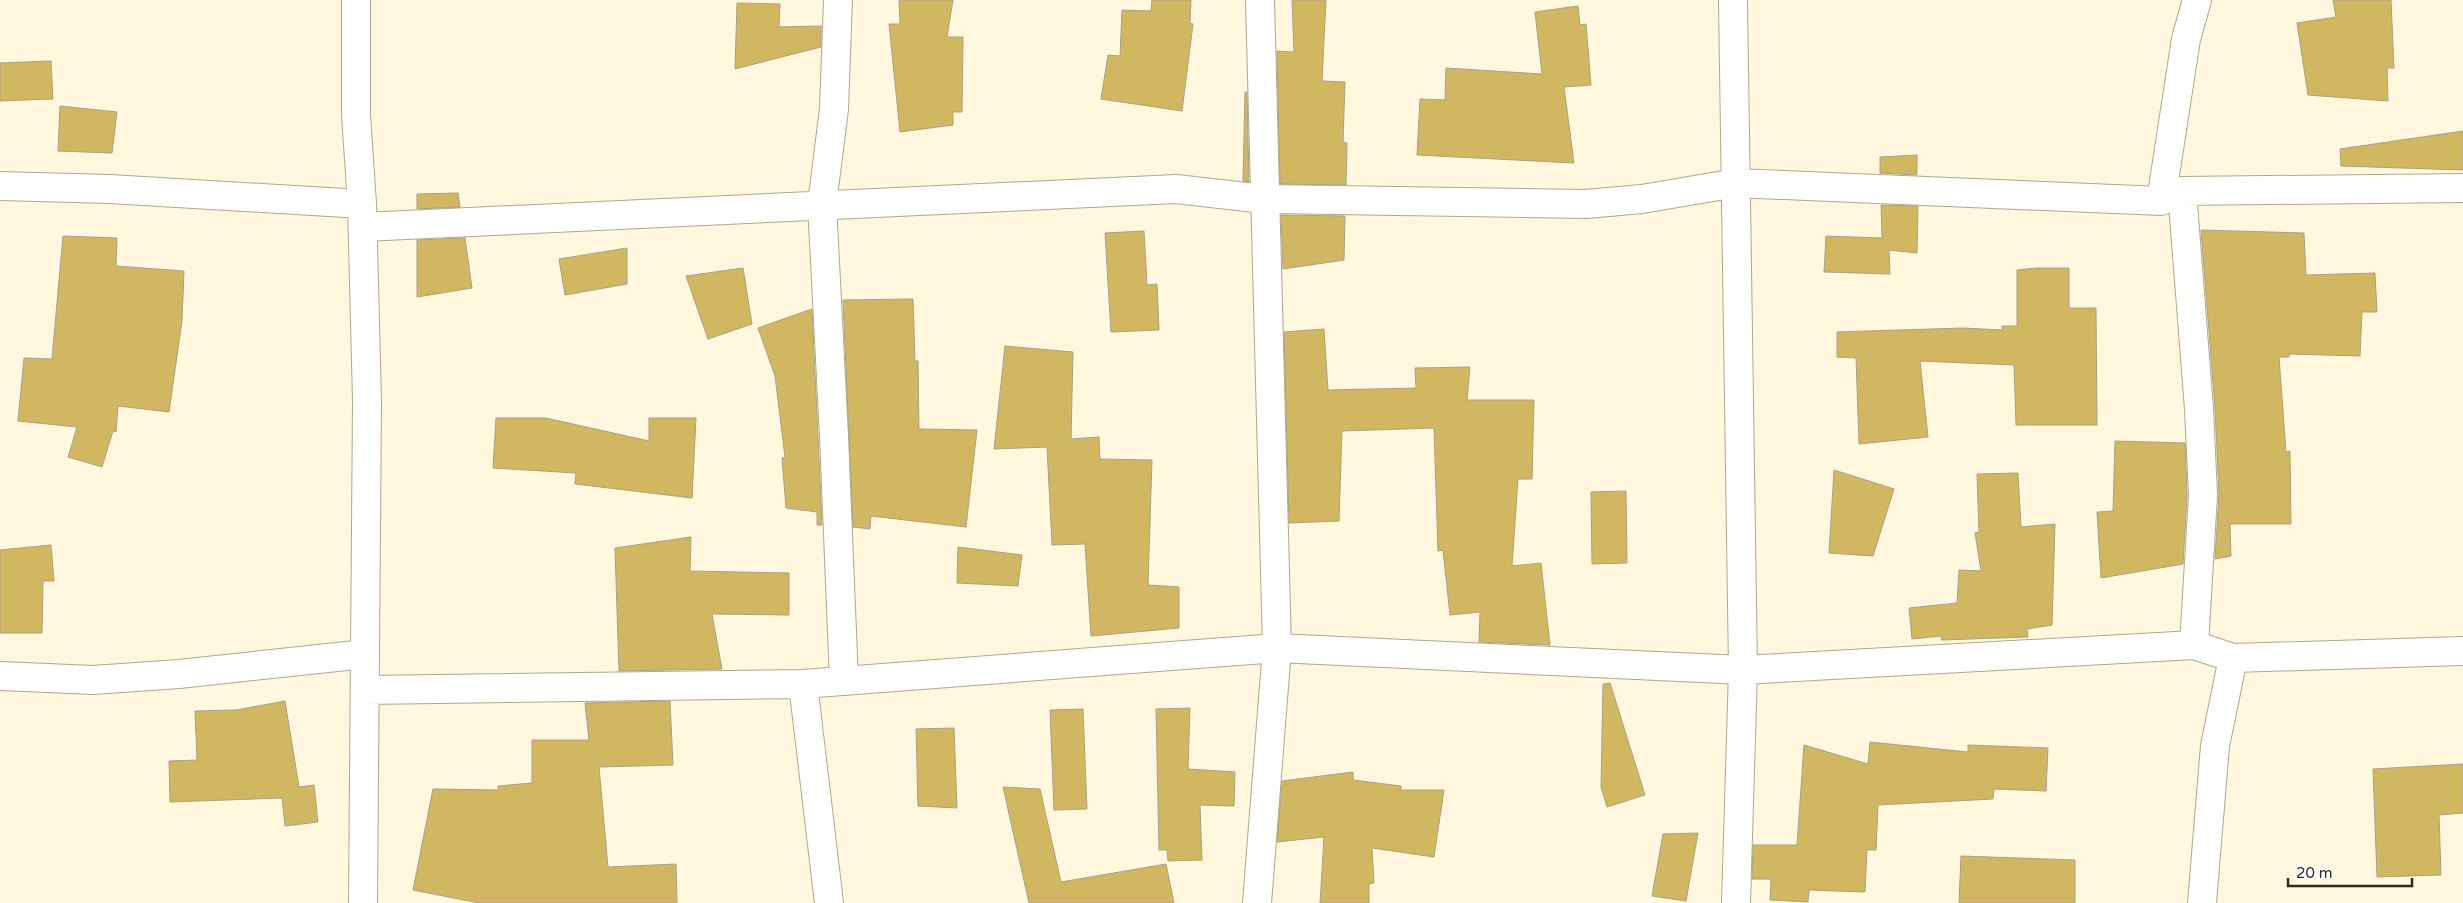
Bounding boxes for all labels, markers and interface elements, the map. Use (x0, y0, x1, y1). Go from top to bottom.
scale bar (2288, 856, 2412, 888)
text: 20 m (2296, 864, 2333, 882)

